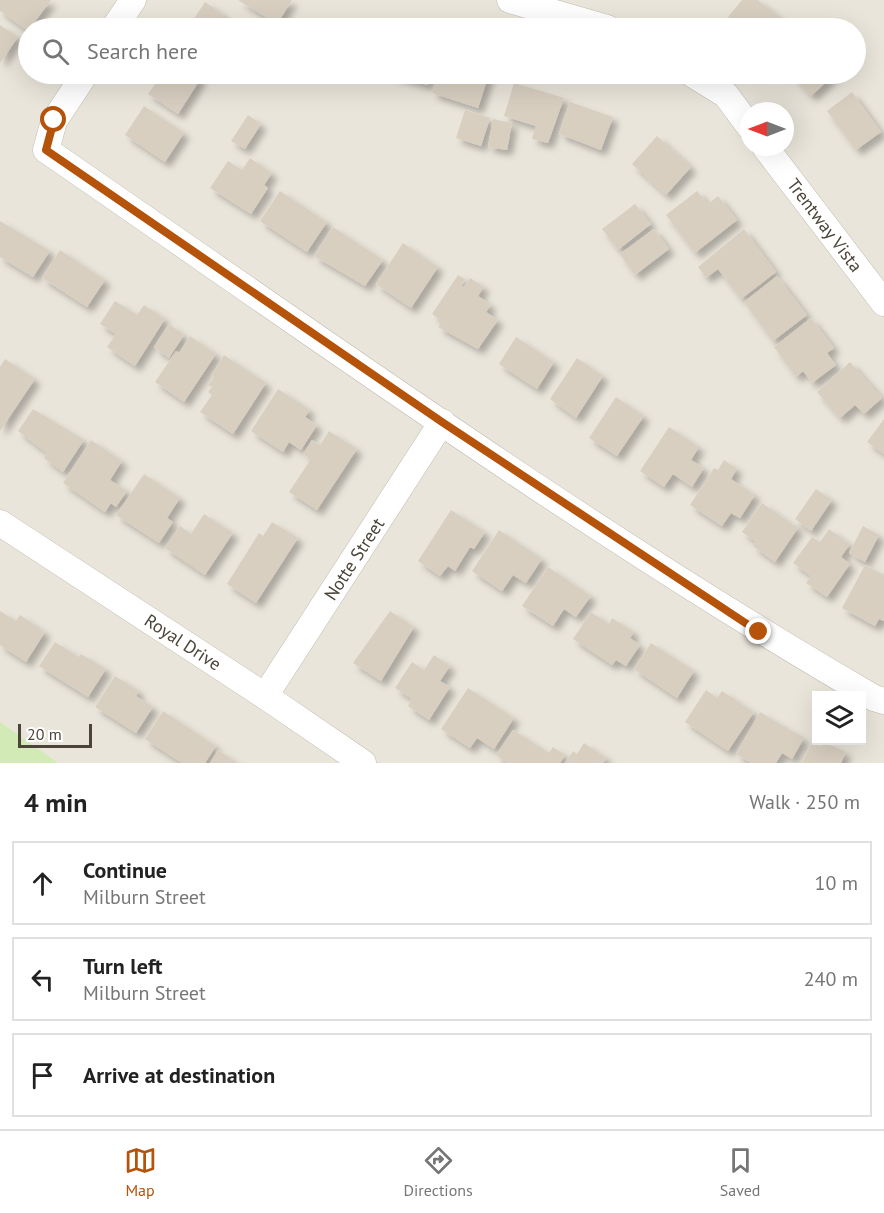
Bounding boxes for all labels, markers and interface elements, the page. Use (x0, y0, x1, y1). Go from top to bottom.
search box (18, 18, 866, 84)
icon: search (39, 35, 72, 68)
text: Search here (87, 37, 198, 65)
north arrow (740, 102, 794, 156)
route start (40, 106, 66, 132)
street label: Trentway Vista (782, 174, 868, 276)
street label: Notte Street (319, 513, 389, 605)
street label: Royal Drive (140, 609, 226, 675)
route end (745, 618, 771, 644)
map controls (812, 691, 866, 745)
button: layers (812, 691, 866, 745)
scale bar (18, 721, 92, 748)
text: 20 m (27, 724, 62, 744)
text: 4 min (24, 786, 87, 819)
text: Walk · 250 m (749, 789, 860, 815)
text: Continue (83, 856, 167, 884)
icon: ahead (26, 867, 59, 900)
text: 10 m (815, 870, 858, 896)
text: Milburn Street (83, 884, 206, 910)
text: Turn left (83, 952, 163, 980)
icon: left (26, 963, 59, 996)
text: 240 m (804, 966, 858, 992)
text: Milburn Street (83, 980, 206, 1006)
icon: arrive (26, 1059, 59, 1092)
text: Arrive at destination (83, 1061, 275, 1089)
tab: Map (124, 1144, 157, 1200)
tab: Directions (404, 1144, 473, 1200)
tab: Saved (720, 1144, 760, 1200)

